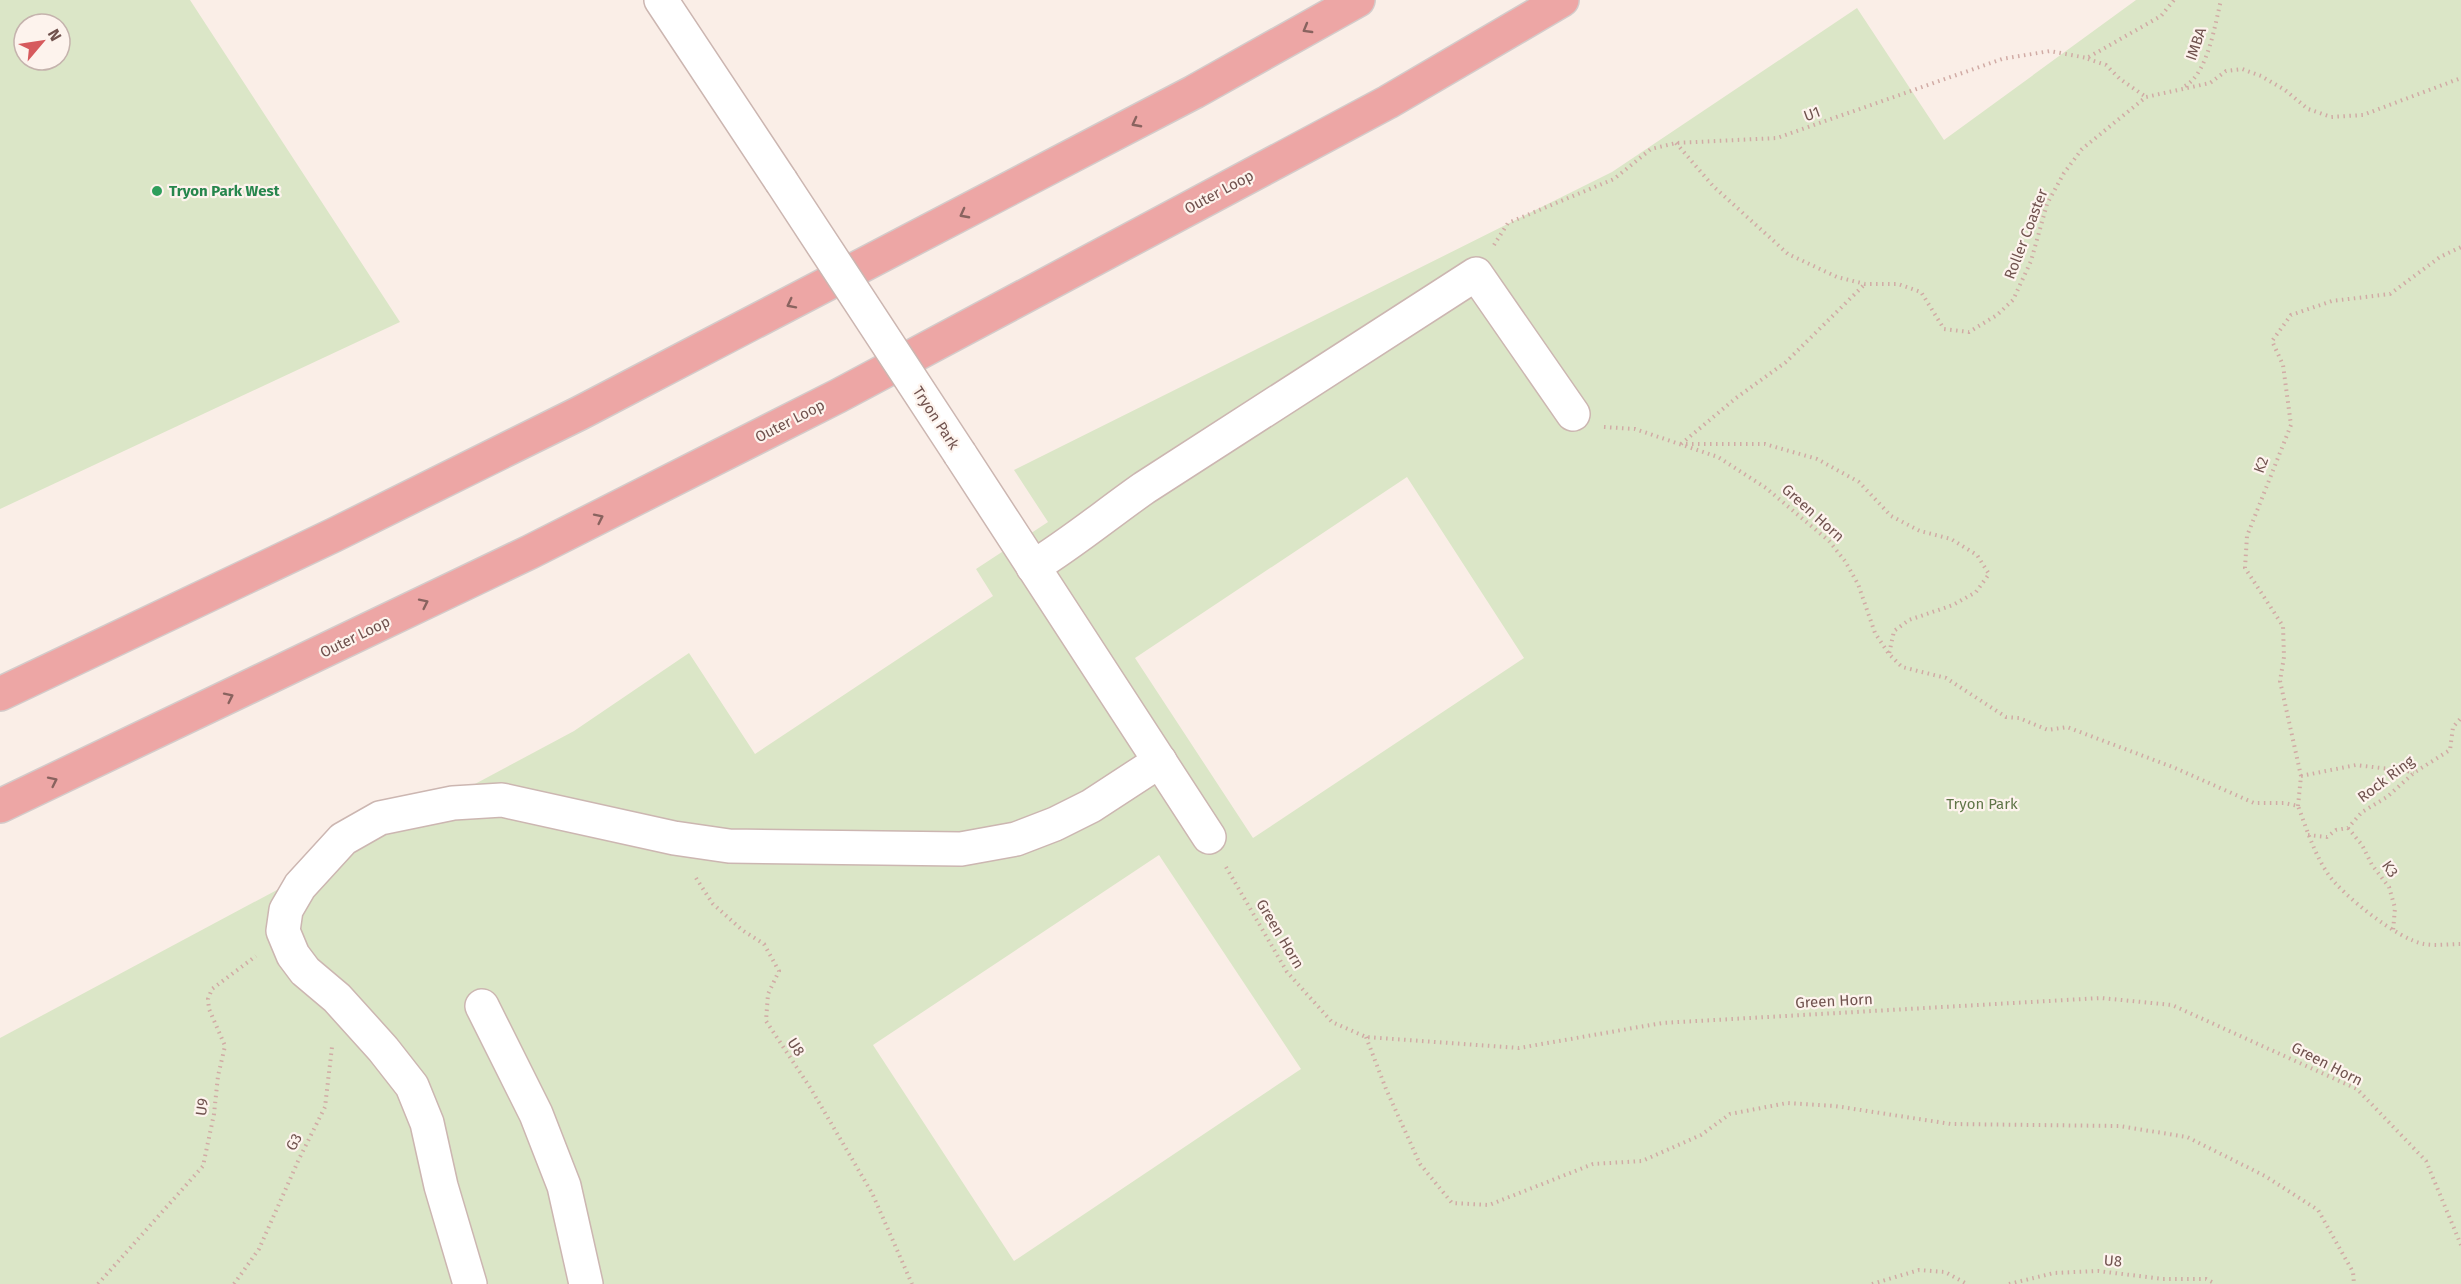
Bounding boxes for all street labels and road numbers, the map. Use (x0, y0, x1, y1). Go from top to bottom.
street label: IMBA (2182, 25, 2210, 63)
street label: U1 (1801, 103, 1823, 125)
street label: Outer Loop (1181, 166, 1257, 218)
street label: Roller Coaster (2001, 186, 2052, 282)
street label: Tryon Park (909, 383, 963, 453)
street label: Outer Loop (752, 396, 828, 446)
street label: K2 (2250, 454, 2272, 476)
street label: Green Horn (1778, 480, 1848, 546)
street label: Outer Loop (317, 612, 393, 662)
street label: Rock Ring (2354, 752, 2418, 806)
street label: K3 (2378, 857, 2402, 881)
street label: Green Horn (1252, 896, 1308, 972)
street label: Green Horn (1795, 990, 1873, 1012)
street label: U8 (783, 1034, 809, 1060)
street label: Green Horn (2288, 1038, 2366, 1090)
street label: U9 (192, 1097, 212, 1117)
street label: G3 (282, 1130, 306, 1154)
street label: U8 (2103, 1251, 2123, 1271)

